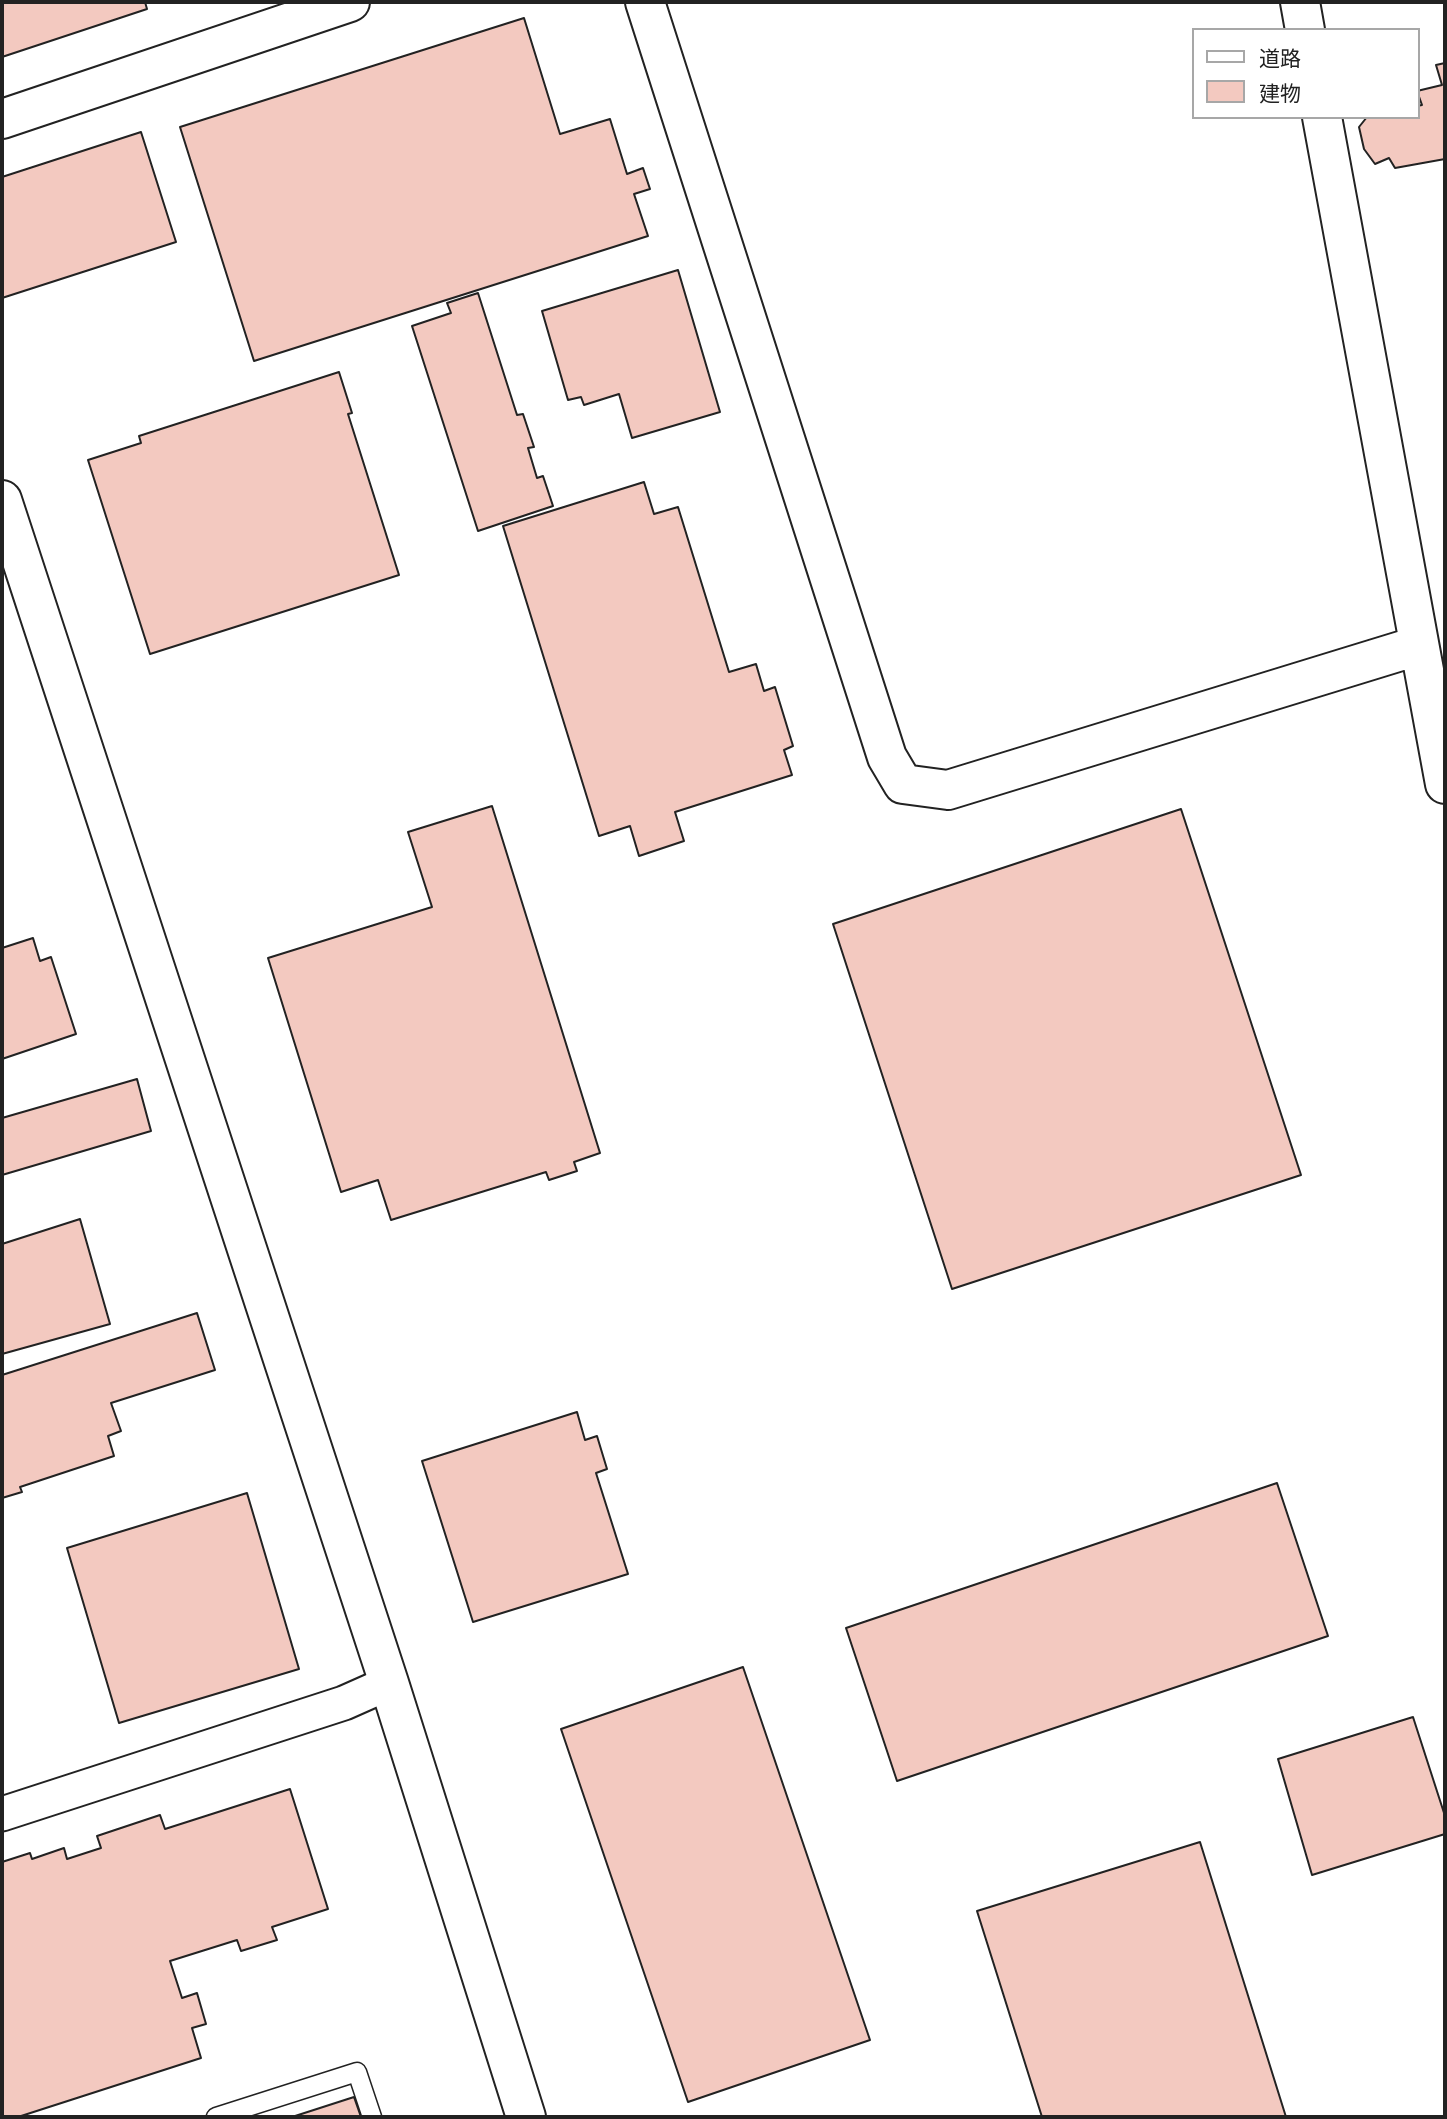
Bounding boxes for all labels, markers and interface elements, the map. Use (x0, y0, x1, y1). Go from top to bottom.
legend (1192, 28, 1419, 119)
text: 道路 (1259, 46, 1301, 71)
text: 建物 (1259, 81, 1301, 106)

